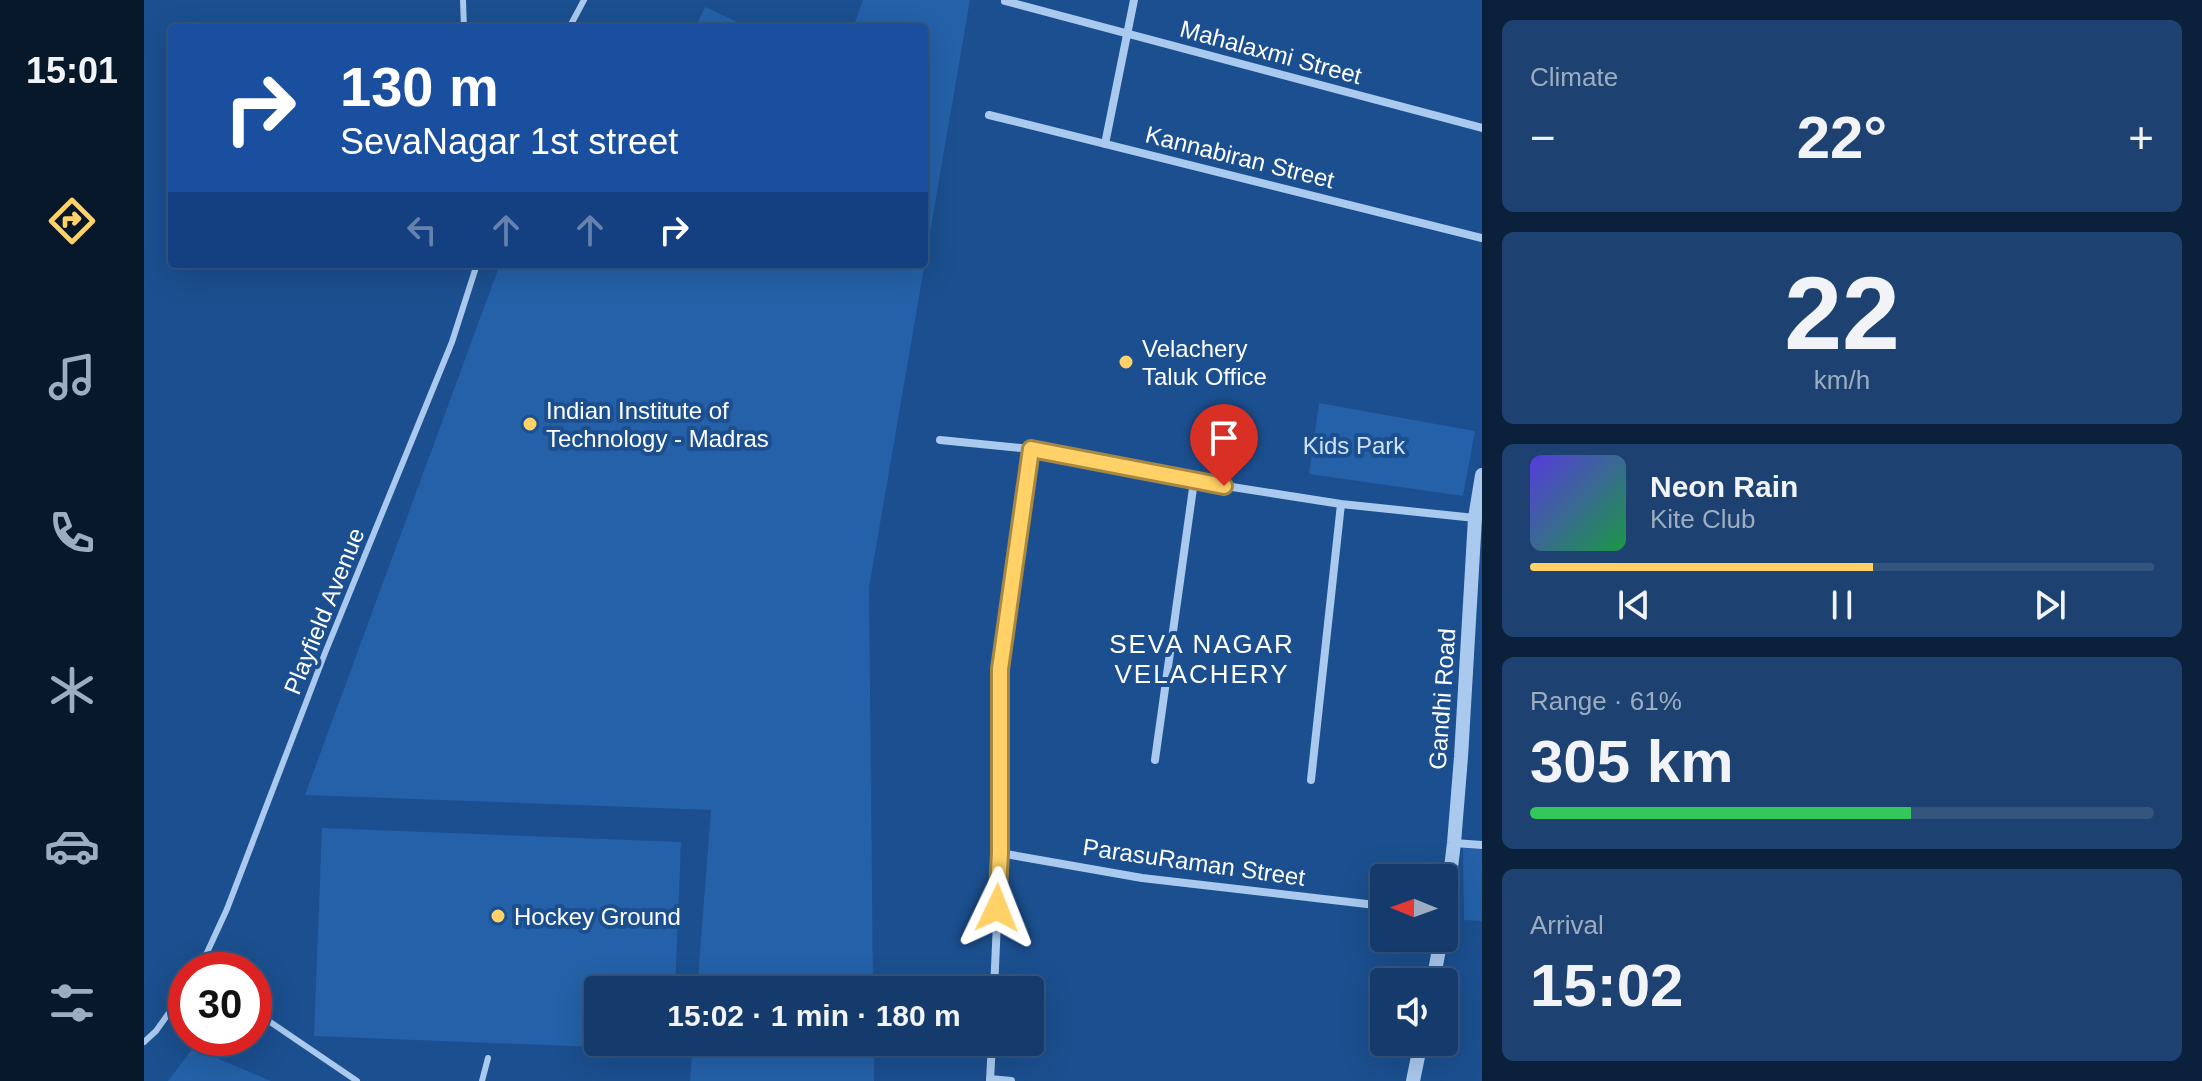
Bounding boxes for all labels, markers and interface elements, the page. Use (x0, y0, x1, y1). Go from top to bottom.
street label: Mahalaxmi Street (1177, 15, 1365, 89)
text: 15:01 (26, 50, 118, 91)
text: 130 m (340, 55, 499, 118)
icon: right (208, 56, 312, 160)
text: Climate (1530, 62, 1618, 92)
text: 22° (1797, 104, 1887, 171)
text: − (1530, 113, 1556, 162)
text: + (2128, 113, 2154, 162)
street label: Kannabiran Street (1143, 120, 1337, 194)
text: SevaNagar 1st street (340, 121, 678, 162)
icon: directions (44, 193, 100, 249)
icon: left (400, 208, 444, 252)
icon: ahead (484, 208, 528, 252)
icon: ahead (568, 208, 612, 252)
icon: right (652, 208, 696, 252)
text: 22 (1784, 255, 1900, 371)
place label: Velachery Taluk Office (1142, 335, 1267, 390)
icon: music (44, 349, 100, 405)
marker: Velachery Taluk Office (1117, 353, 1135, 371)
text: km/h (1814, 365, 1870, 395)
place label: Indian Institute of Technology - Madras (546, 397, 769, 452)
pin (1190, 404, 1258, 486)
marker: Indian Institute of Technology - Madras (521, 415, 539, 433)
icon: arrive (1202, 416, 1246, 460)
park label: Kids Park (1303, 432, 1406, 459)
text: Neon Rain (1650, 470, 1798, 503)
text: Kite Club (1650, 504, 1756, 534)
icon: phone (44, 505, 100, 561)
street label: Playfield Avenue (278, 524, 370, 698)
icon: previous (1612, 583, 1656, 627)
icon: pause (1820, 583, 1864, 627)
icon: next (2028, 583, 2072, 627)
street label: Gandhi Road (1424, 628, 1460, 770)
district label: SEVA NAGAR VELACHERY (1109, 629, 1295, 689)
icon: climate (44, 662, 100, 718)
text: Range · 61% (1530, 686, 1682, 716)
text: 305 km (1530, 728, 1734, 795)
icon: car (44, 818, 100, 874)
street label: ParasuRaman Street (1081, 833, 1307, 891)
north arrow (1370, 864, 1458, 952)
map controls (1370, 864, 1458, 1056)
position arrow (955, 866, 1039, 950)
place label: Hockey Ground (514, 903, 681, 930)
marker: Hockey Ground (489, 907, 507, 925)
text: Arrival (1530, 910, 1604, 940)
speed limit sign: 30 (168, 952, 272, 1056)
text: 15:02 (1530, 952, 1683, 1019)
button: sound (1370, 968, 1458, 1056)
icon: filters (44, 975, 100, 1031)
text: 15:02 · 1 min · 180 m (667, 999, 961, 1032)

